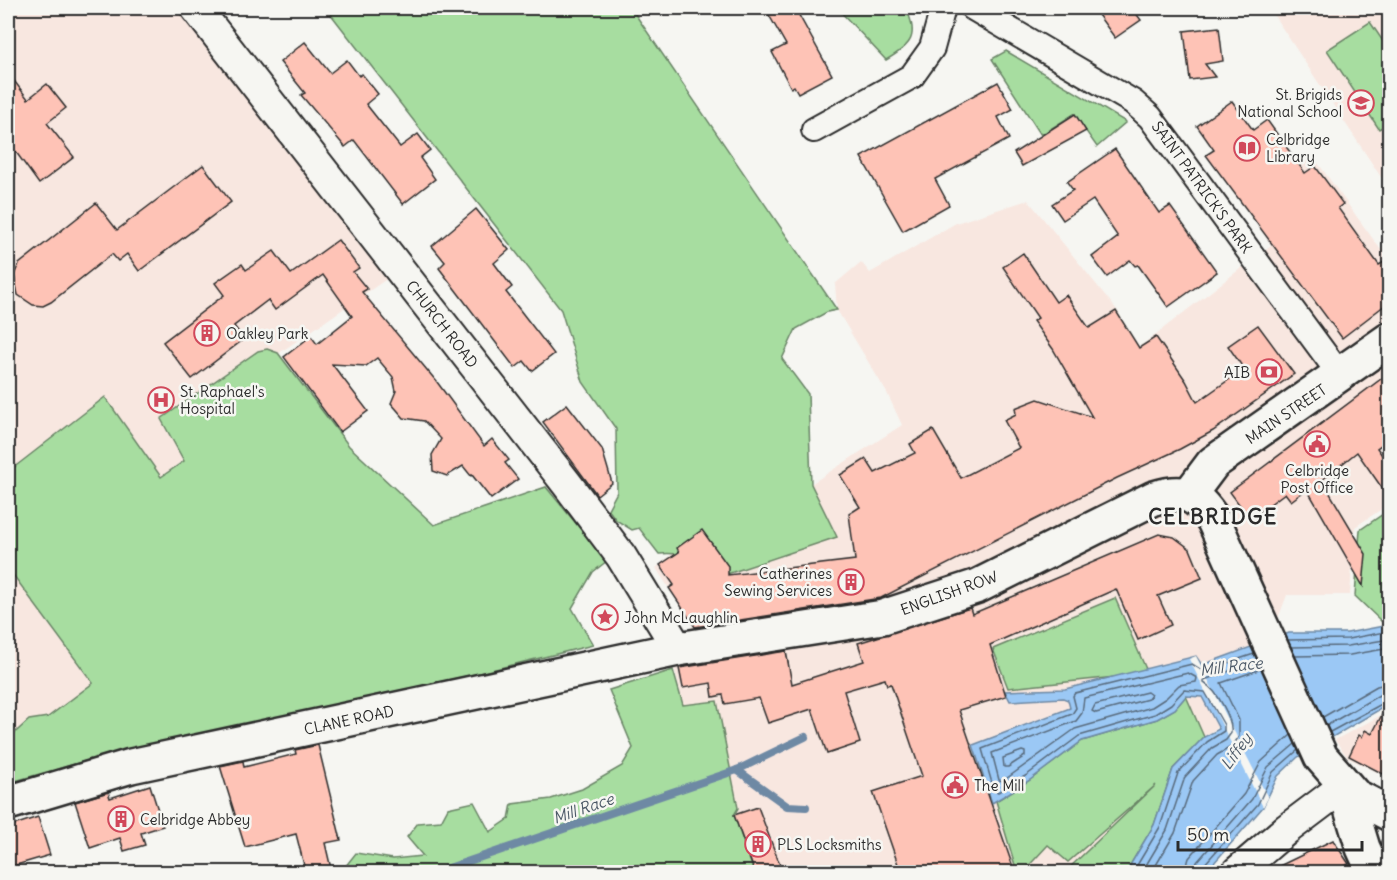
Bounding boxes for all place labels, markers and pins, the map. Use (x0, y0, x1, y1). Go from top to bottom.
place label: St. Brigids National School (1237, 85, 1342, 121)
school or university icon: St. Brigids National School (1346, 88, 1376, 118)
place label: Celbridge Library (1266, 130, 1330, 166)
library icon: Celbridge Library (1232, 133, 1262, 163)
building icon: Oakley Park (192, 318, 222, 348)
place label: Oakley Park (226, 324, 309, 343)
bank icon: AIB (1254, 357, 1284, 387)
place label: AIB (1224, 363, 1250, 382)
place label: St. Raphael's Hospital (180, 382, 265, 418)
hospital icon: St. Raphael's Hospital (146, 385, 176, 415)
public building icon: Celbridge Post Office (1302, 429, 1332, 459)
place label: Celbridge Post Office (1281, 461, 1353, 497)
place label: Catherines Sewing Services (724, 564, 832, 600)
building icon: Catherines Sewing Services (836, 567, 866, 597)
place icon: John McLaughlin (590, 602, 620, 632)
place label: John McLaughlin (624, 608, 739, 627)
public building icon: The Mill (940, 770, 970, 800)
place label: The Mill (974, 776, 1024, 795)
building icon: Celbridge Abbey (106, 804, 136, 834)
place label: Celbridge Abbey (140, 810, 250, 829)
building icon: PLS Locksmiths (743, 829, 773, 859)
place label: PLS Locksmiths (777, 835, 882, 854)

